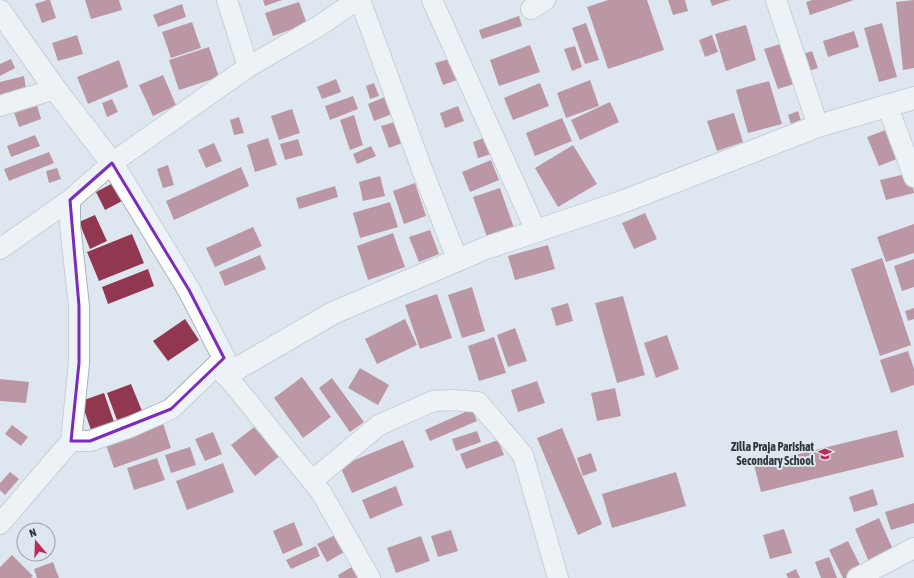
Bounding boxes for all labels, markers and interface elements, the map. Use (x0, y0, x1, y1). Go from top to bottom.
place label: Zilla Praja Parishat Secondary School (731, 440, 815, 468)
school or university icon: Zilla Praja Parishat Secondary School (817, 446, 833, 462)
north arrow (16, 522, 56, 562)
text: N (28, 526, 38, 539)

